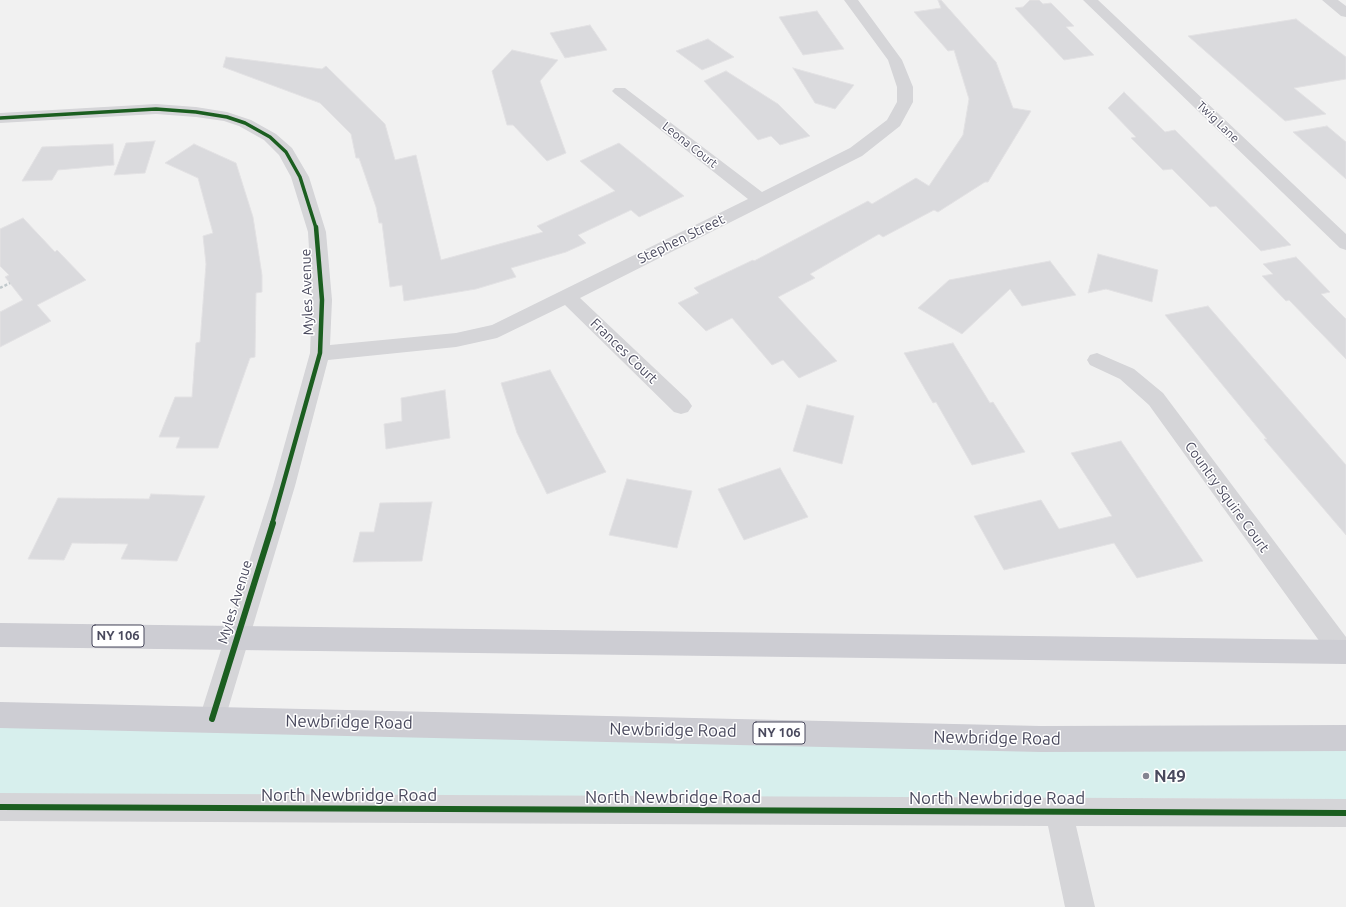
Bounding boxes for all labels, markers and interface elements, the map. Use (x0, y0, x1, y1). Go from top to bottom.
street label: Twig Lane (1194, 98, 1242, 146)
street label: Leona Court (660, 119, 720, 171)
street label: Stephen Street (635, 211, 727, 267)
street label: Myles Avenue (297, 248, 317, 336)
street label: Frances Court (587, 315, 661, 387)
street label: Country Squire Court (1181, 438, 1273, 556)
street label: Myles Avenue (214, 558, 256, 646)
road number: NY 106 (92, 625, 144, 647)
street label: Newbridge Road (285, 711, 413, 733)
street label: Newbridge Road (609, 719, 737, 741)
road number: NY 106 (753, 722, 805, 744)
street label: Newbridge Road (933, 727, 1061, 749)
place label: N49 (1154, 766, 1186, 786)
marker: N49 (1141, 771, 1151, 781)
street label: North Newbridge Road (261, 785, 437, 805)
street label: North Newbridge Road (585, 787, 761, 807)
street label: North Newbridge Road (909, 788, 1085, 808)

